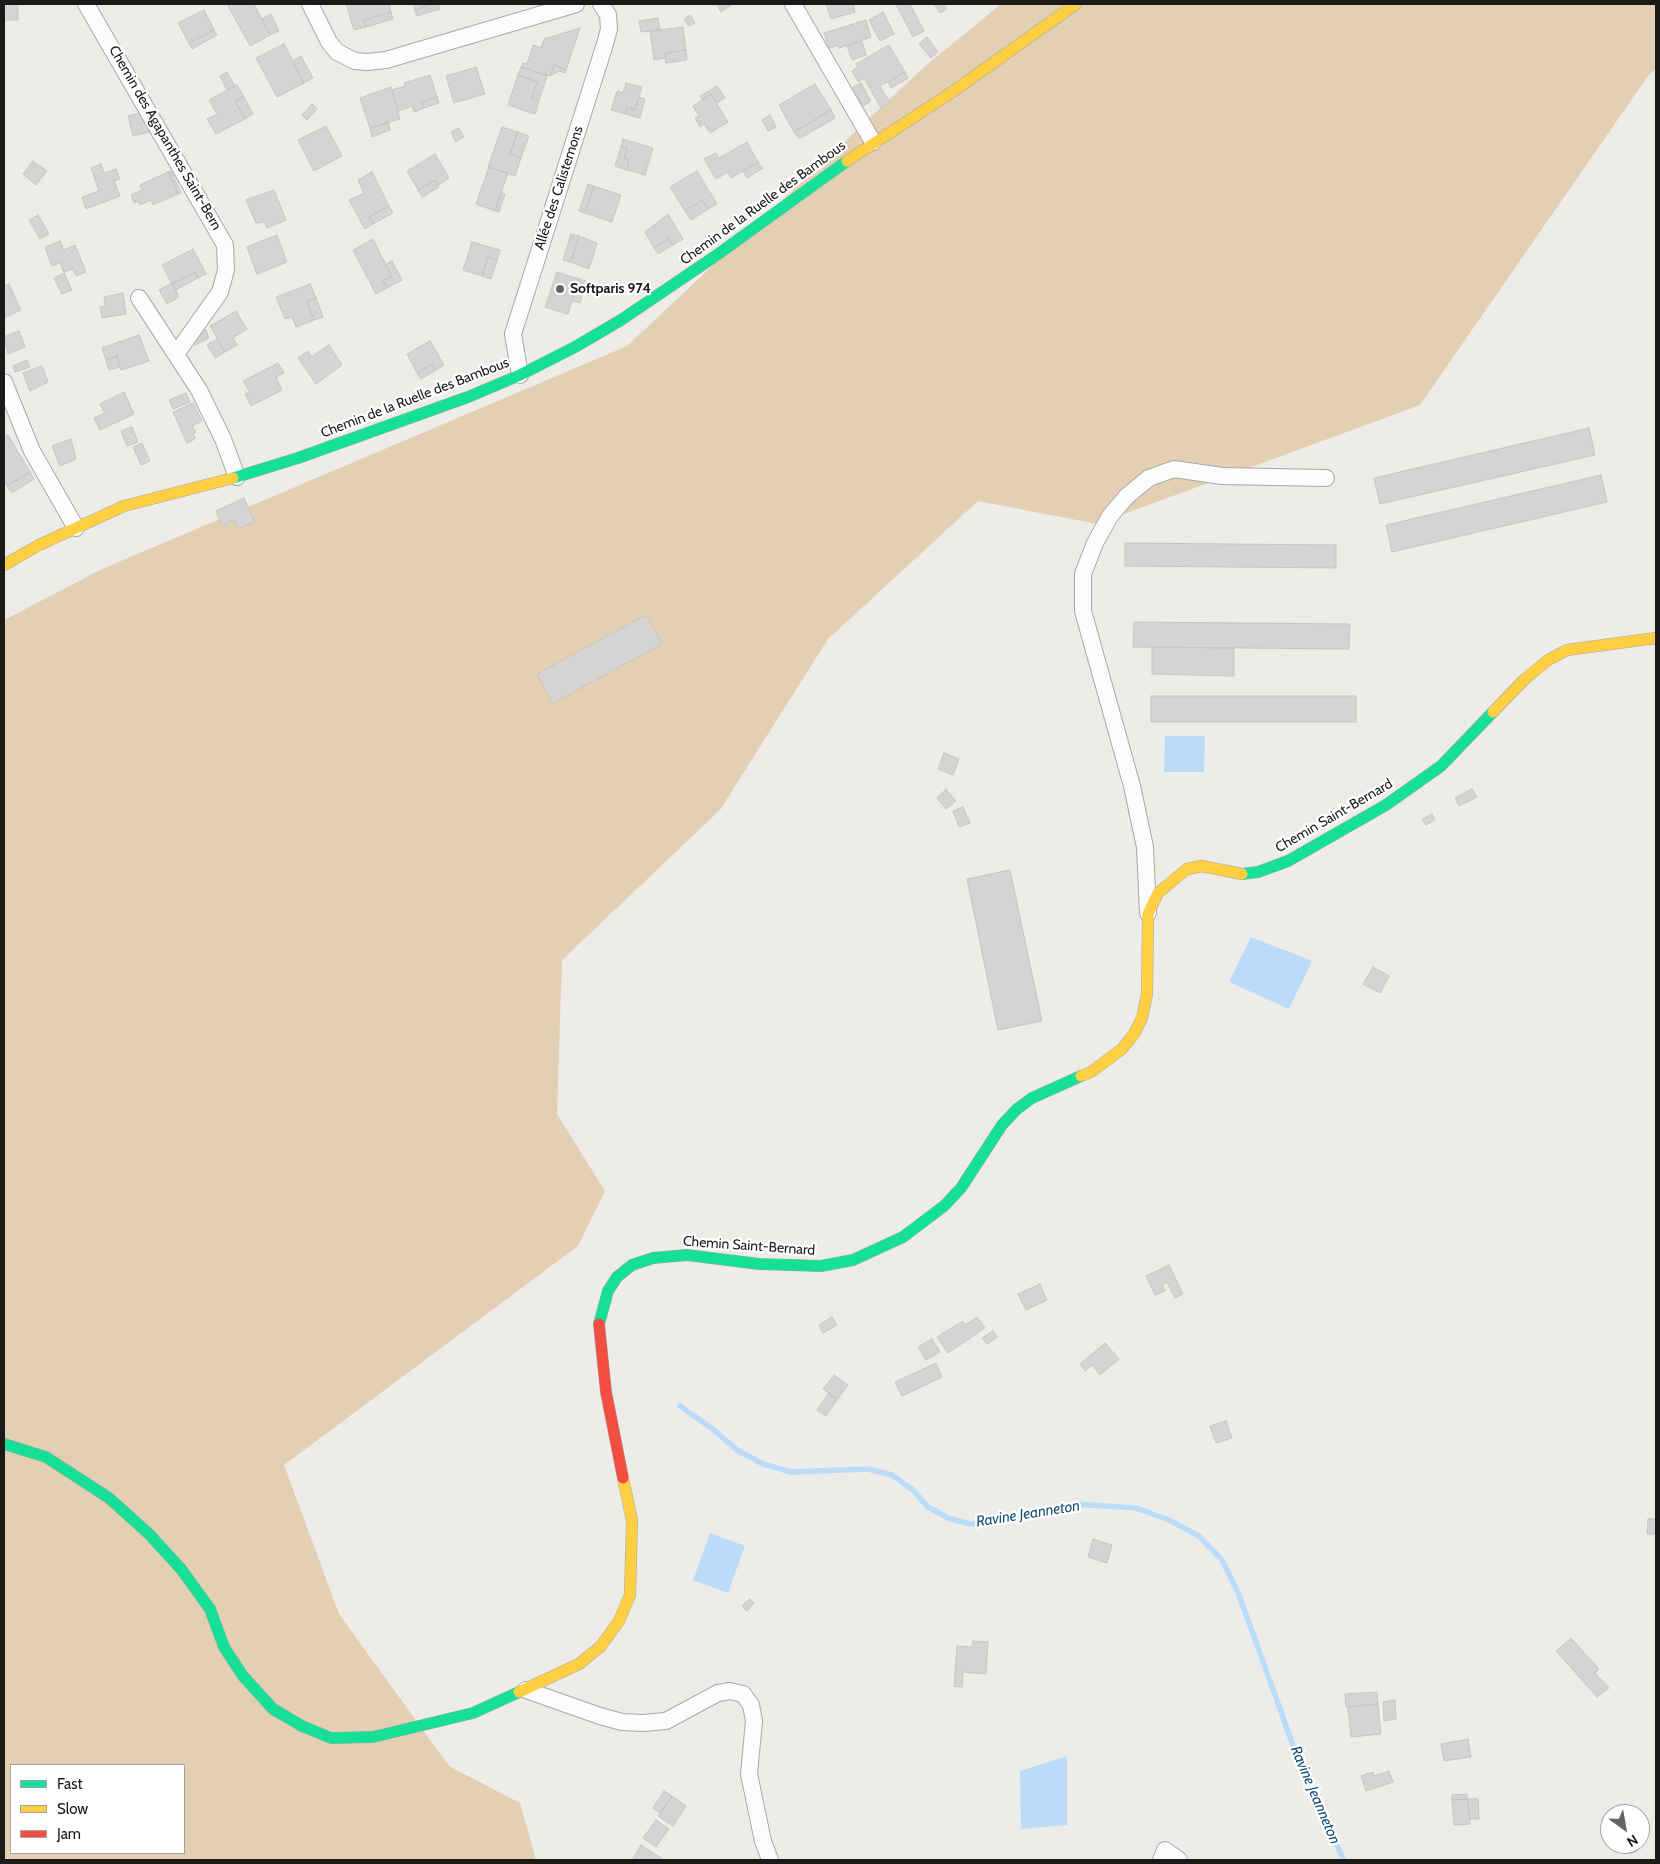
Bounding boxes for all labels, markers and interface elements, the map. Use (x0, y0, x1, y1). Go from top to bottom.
street label: Chemin des Agapanthes Saint-Bern (105, 43, 225, 233)
street label: Allée des Calistemons (531, 124, 587, 252)
street label: Chemin de la Ruelle des Bambous (677, 137, 849, 269)
place label: Softparis 974 (570, 281, 651, 297)
marker: Softparis 974 (554, 283, 566, 295)
street label: Chemin de la Ruelle des Bambous (318, 354, 512, 442)
street label: Chemin Saint-Bernard (1272, 776, 1396, 856)
street label: Chemin Saint-Bernard (682, 1233, 816, 1259)
water label: Ravine Jeanneton (975, 1497, 1081, 1531)
water label: Ravine Jeanneton (1286, 1743, 1344, 1847)
legend (10, 1764, 185, 1854)
text: Fast (57, 1775, 82, 1793)
text: Slow (57, 1800, 88, 1818)
north arrow (1600, 1804, 1650, 1854)
text: Jam (57, 1825, 81, 1843)
text: N (1623, 1831, 1641, 1851)

